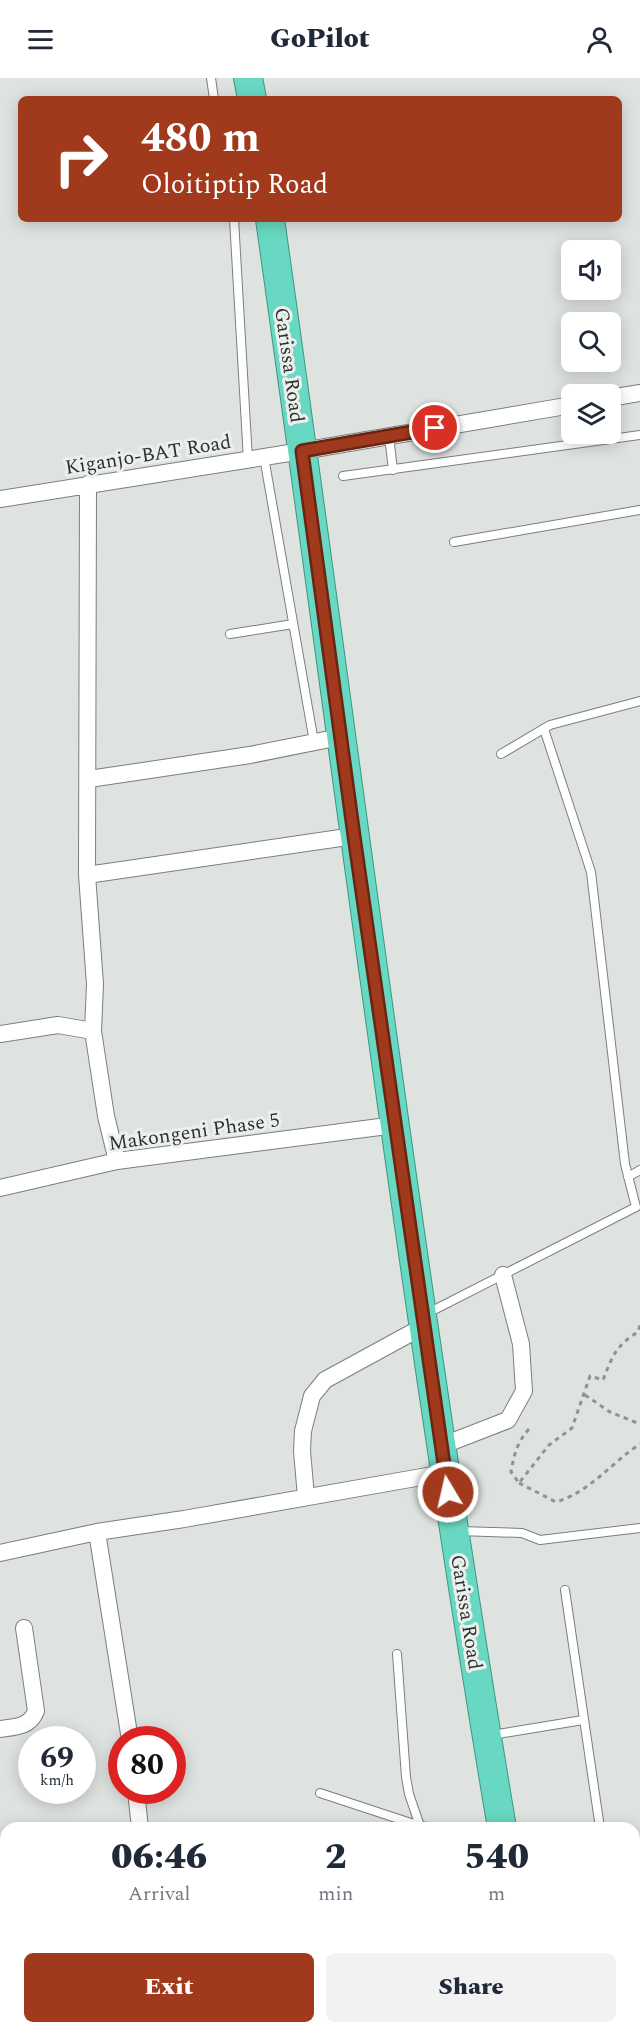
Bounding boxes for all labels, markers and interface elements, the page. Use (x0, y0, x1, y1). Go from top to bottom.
text: GoPilot (270, 18, 370, 60)
icon: menu (24, 23, 57, 56)
icon: person (583, 23, 616, 56)
text: 480 m (141, 107, 260, 170)
icon: right (42, 120, 120, 198)
text: Oloitiptip Road (141, 164, 328, 206)
map controls (561, 240, 621, 444)
button: sound (561, 240, 621, 300)
street label: Garissa Road (266, 305, 312, 425)
button: search (561, 312, 621, 372)
button: layers (561, 384, 621, 444)
pin (409, 402, 460, 453)
icon: arrive (418, 411, 451, 444)
street label: Kiganjo-BAT Road (63, 427, 233, 483)
street label: Makongeni Phase 5 (107, 1105, 282, 1159)
position arrow (416, 1460, 480, 1524)
street label: Garissa Road (442, 1552, 490, 1672)
speed limit sign: 80 (108, 1726, 186, 1804)
text: 69 (40, 1735, 74, 1781)
text: km/h (40, 1769, 74, 1792)
text: 06:46 (111, 1830, 207, 1885)
text: 2 (325, 1830, 347, 1885)
text: 540 (464, 1830, 529, 1885)
text: Arrival (128, 1879, 190, 1909)
text: min (318, 1879, 353, 1909)
text: m (488, 1879, 505, 1909)
button: Exit (24, 1953, 314, 2022)
button: Share (326, 1953, 616, 2022)

